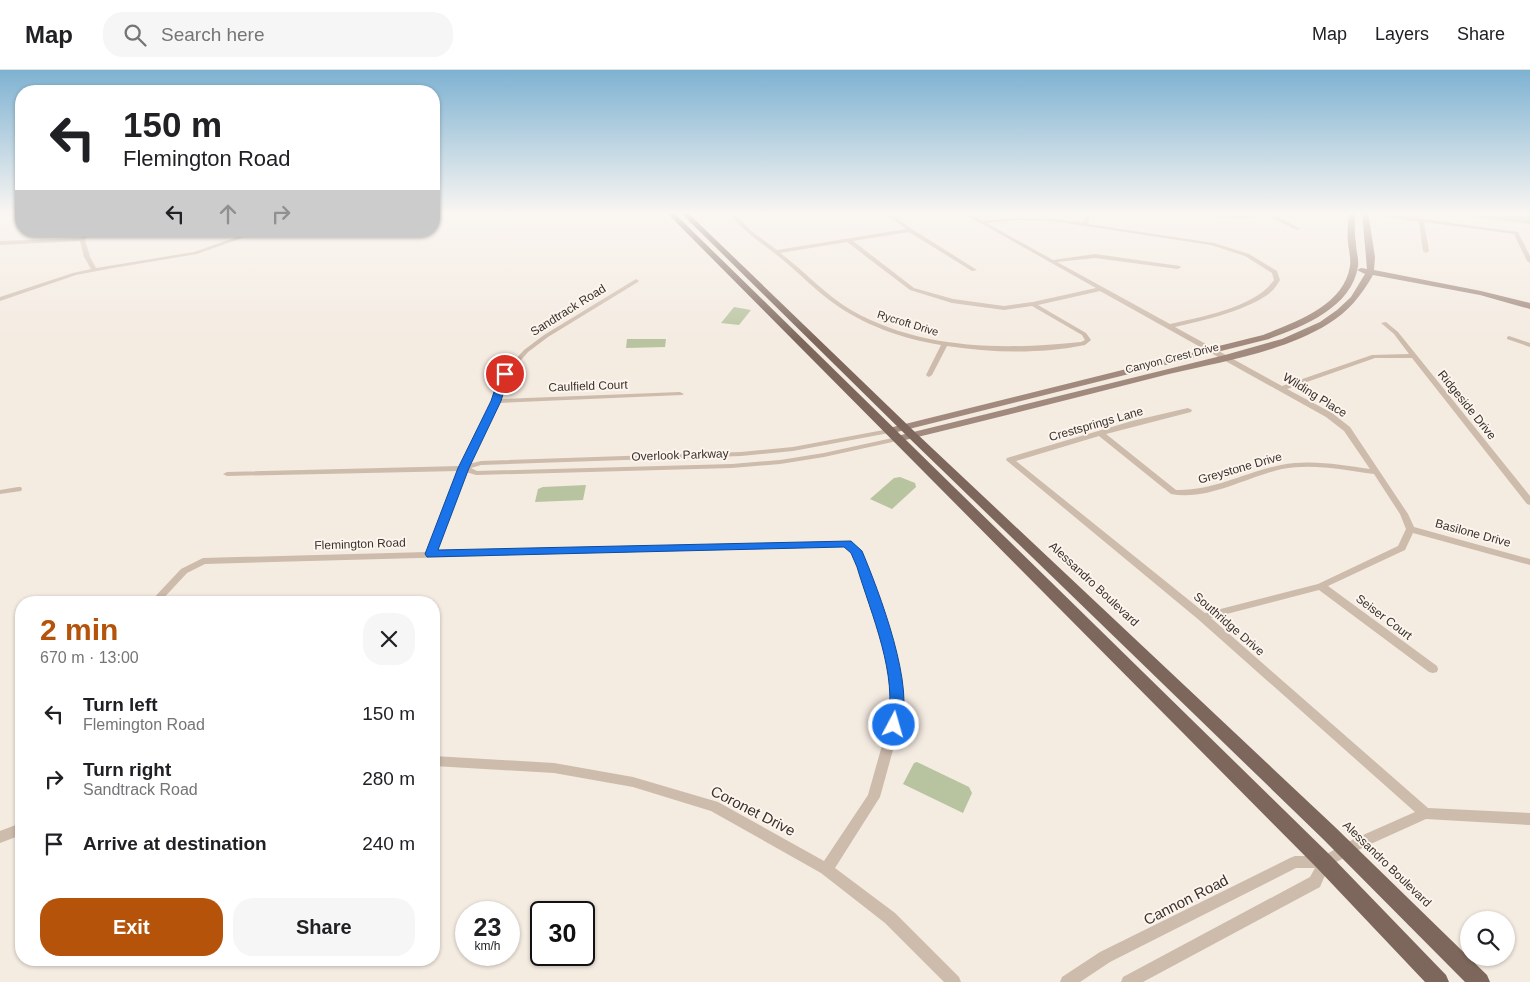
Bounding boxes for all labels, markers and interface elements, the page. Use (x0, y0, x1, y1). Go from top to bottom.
search box (103, 12, 453, 57)
text: Map (25, 21, 73, 48)
icon: search (121, 21, 149, 49)
text: Search here (161, 24, 265, 45)
text: Map (1312, 24, 1347, 44)
text: Layers (1375, 24, 1429, 44)
text: Share (1457, 24, 1505, 44)
icon: left (40, 105, 105, 170)
text: 150 m (123, 105, 222, 144)
text: Flemington Road (123, 146, 291, 171)
icon: left (161, 200, 189, 228)
icon: ahead (214, 200, 242, 228)
icon: right (267, 200, 295, 228)
street label: Sandtrack Road (528, 281, 608, 339)
street label: Rycroft Drive (876, 308, 940, 338)
street label: Canyon Crest Drive (1124, 341, 1220, 375)
pin (484, 353, 526, 395)
icon: arrive (491, 360, 519, 388)
street label: Ridgeside Drive (1435, 368, 1499, 443)
street label: Wilding Place (1280, 370, 1350, 420)
street label: Caulfield Court (548, 378, 629, 394)
street label: Crestsprings Lane (1047, 404, 1145, 444)
street label: Overlook Parkway (631, 446, 729, 464)
street label: Greystone Drive (1196, 449, 1284, 487)
street label: Basilone Drive (1434, 516, 1512, 550)
street label: Flemington Road (314, 535, 406, 553)
street label: Alessandro Boulevard (1046, 539, 1142, 629)
street label: Southridge Drive (1191, 589, 1268, 659)
street label: Seiser Court (1353, 591, 1415, 643)
text: 2 min (40, 613, 118, 646)
button: close (363, 613, 415, 665)
text: 670 m · 13:00 (40, 649, 139, 666)
text: Turn left (83, 694, 158, 715)
position arrow (867, 698, 919, 750)
icon: left (40, 700, 68, 728)
text: 150 m (362, 703, 415, 724)
text: Flemington Road (83, 716, 205, 733)
text: Turn right (83, 759, 171, 780)
icon: right (40, 765, 68, 793)
text: 280 m (362, 768, 415, 789)
text: Sandtrack Road (83, 781, 198, 798)
street label: Coronet Drive (708, 782, 798, 839)
street label: Alessandro Boulevard (1340, 818, 1434, 910)
icon: arrive (40, 830, 68, 858)
text: Arrive at destination (83, 833, 267, 854)
text: 240 m (362, 833, 415, 854)
street label: Cannon Road (1141, 871, 1231, 928)
button: Exit (40, 898, 223, 956)
button: Share (233, 898, 415, 956)
speed limit sign: 30 (530, 901, 595, 966)
map controls (1460, 911, 1515, 966)
button: search (1460, 911, 1515, 966)
text: 23 (474, 913, 501, 941)
text: km/h (474, 939, 501, 953)

